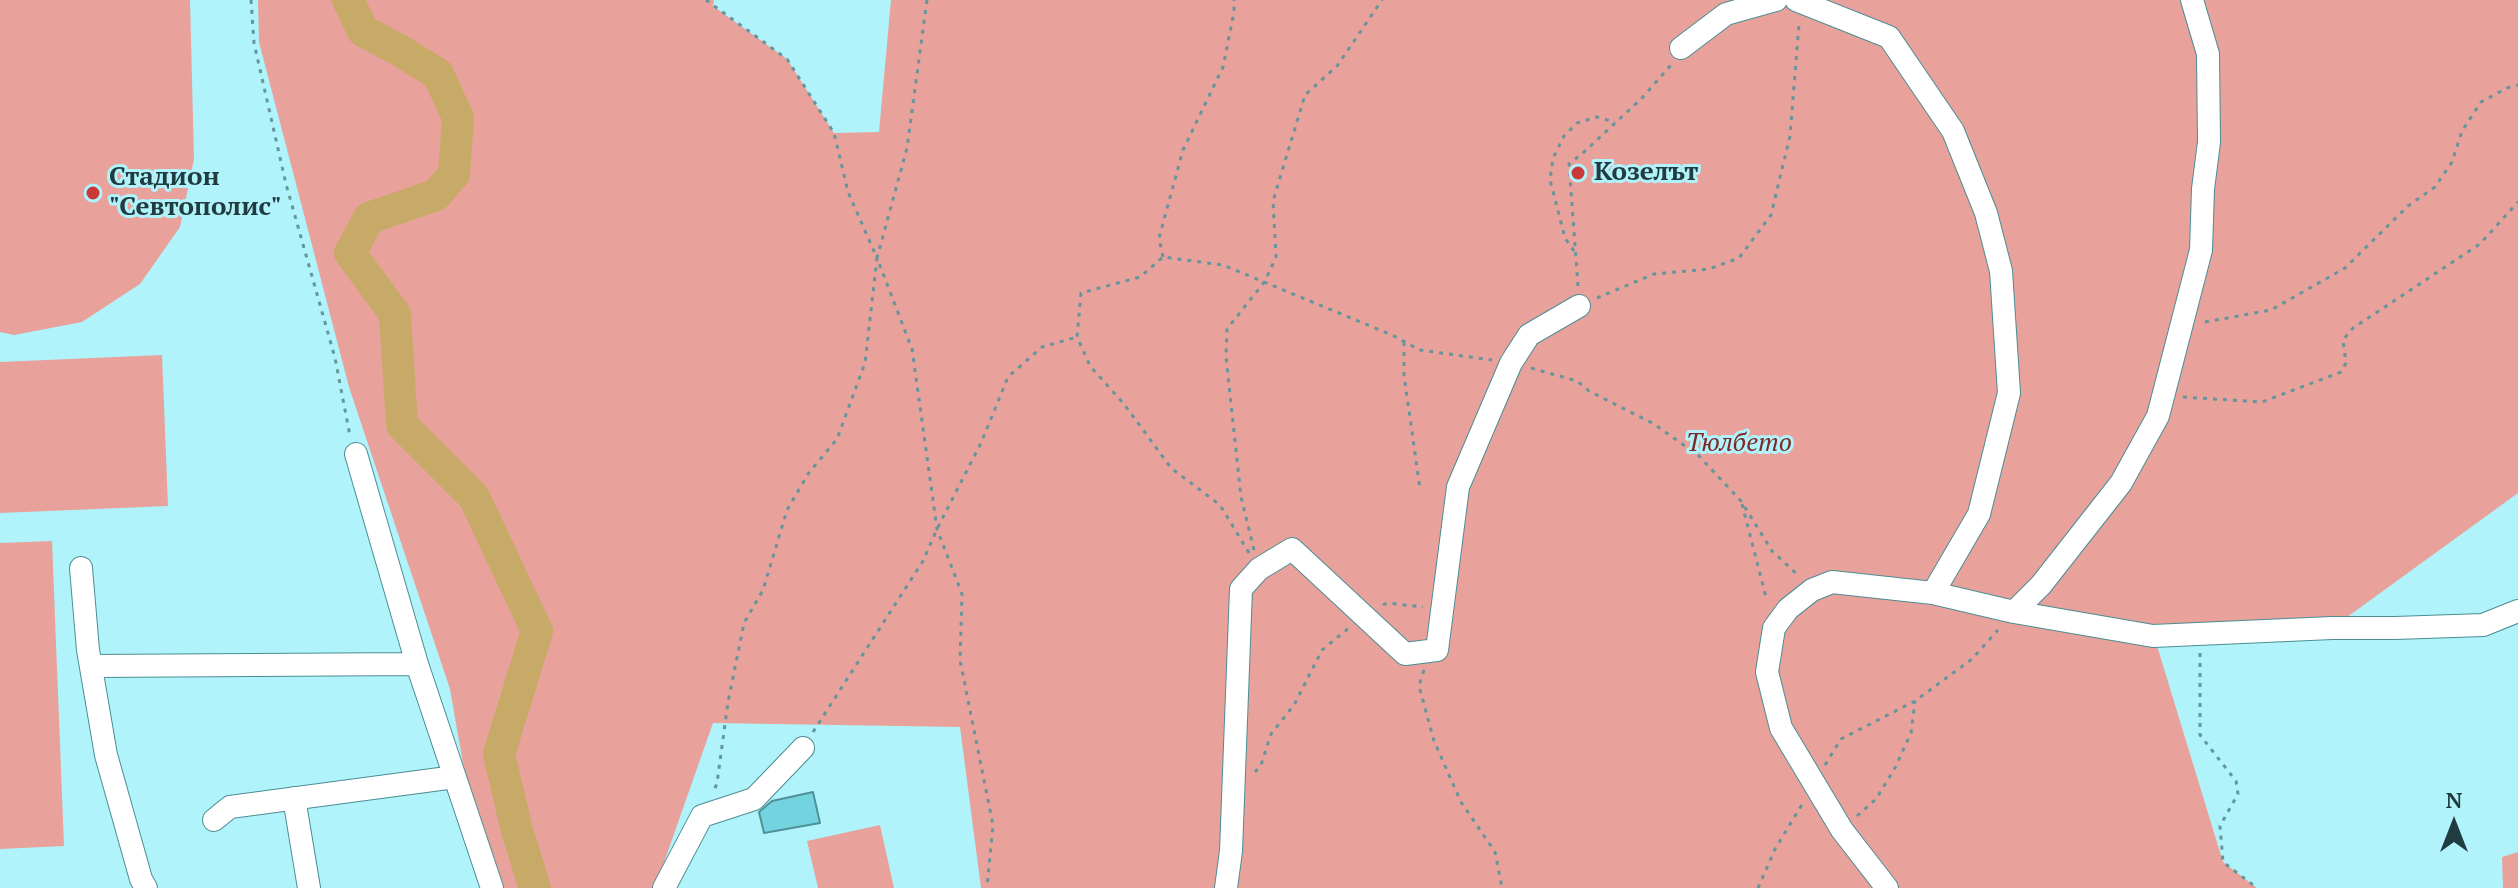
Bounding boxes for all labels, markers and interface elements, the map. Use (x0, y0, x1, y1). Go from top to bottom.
place label: Козелът (1594, 157, 1698, 189)
place label: Стадион "Севтополис" (109, 162, 282, 224)
marker: Козелът (1569, 164, 1587, 182)
marker: Стадион "Севтополис" (84, 184, 102, 202)
park label: Тюлбето (1686, 428, 1792, 460)
north arrow (2414, 784, 2494, 864)
text: N (2446, 785, 2462, 814)

